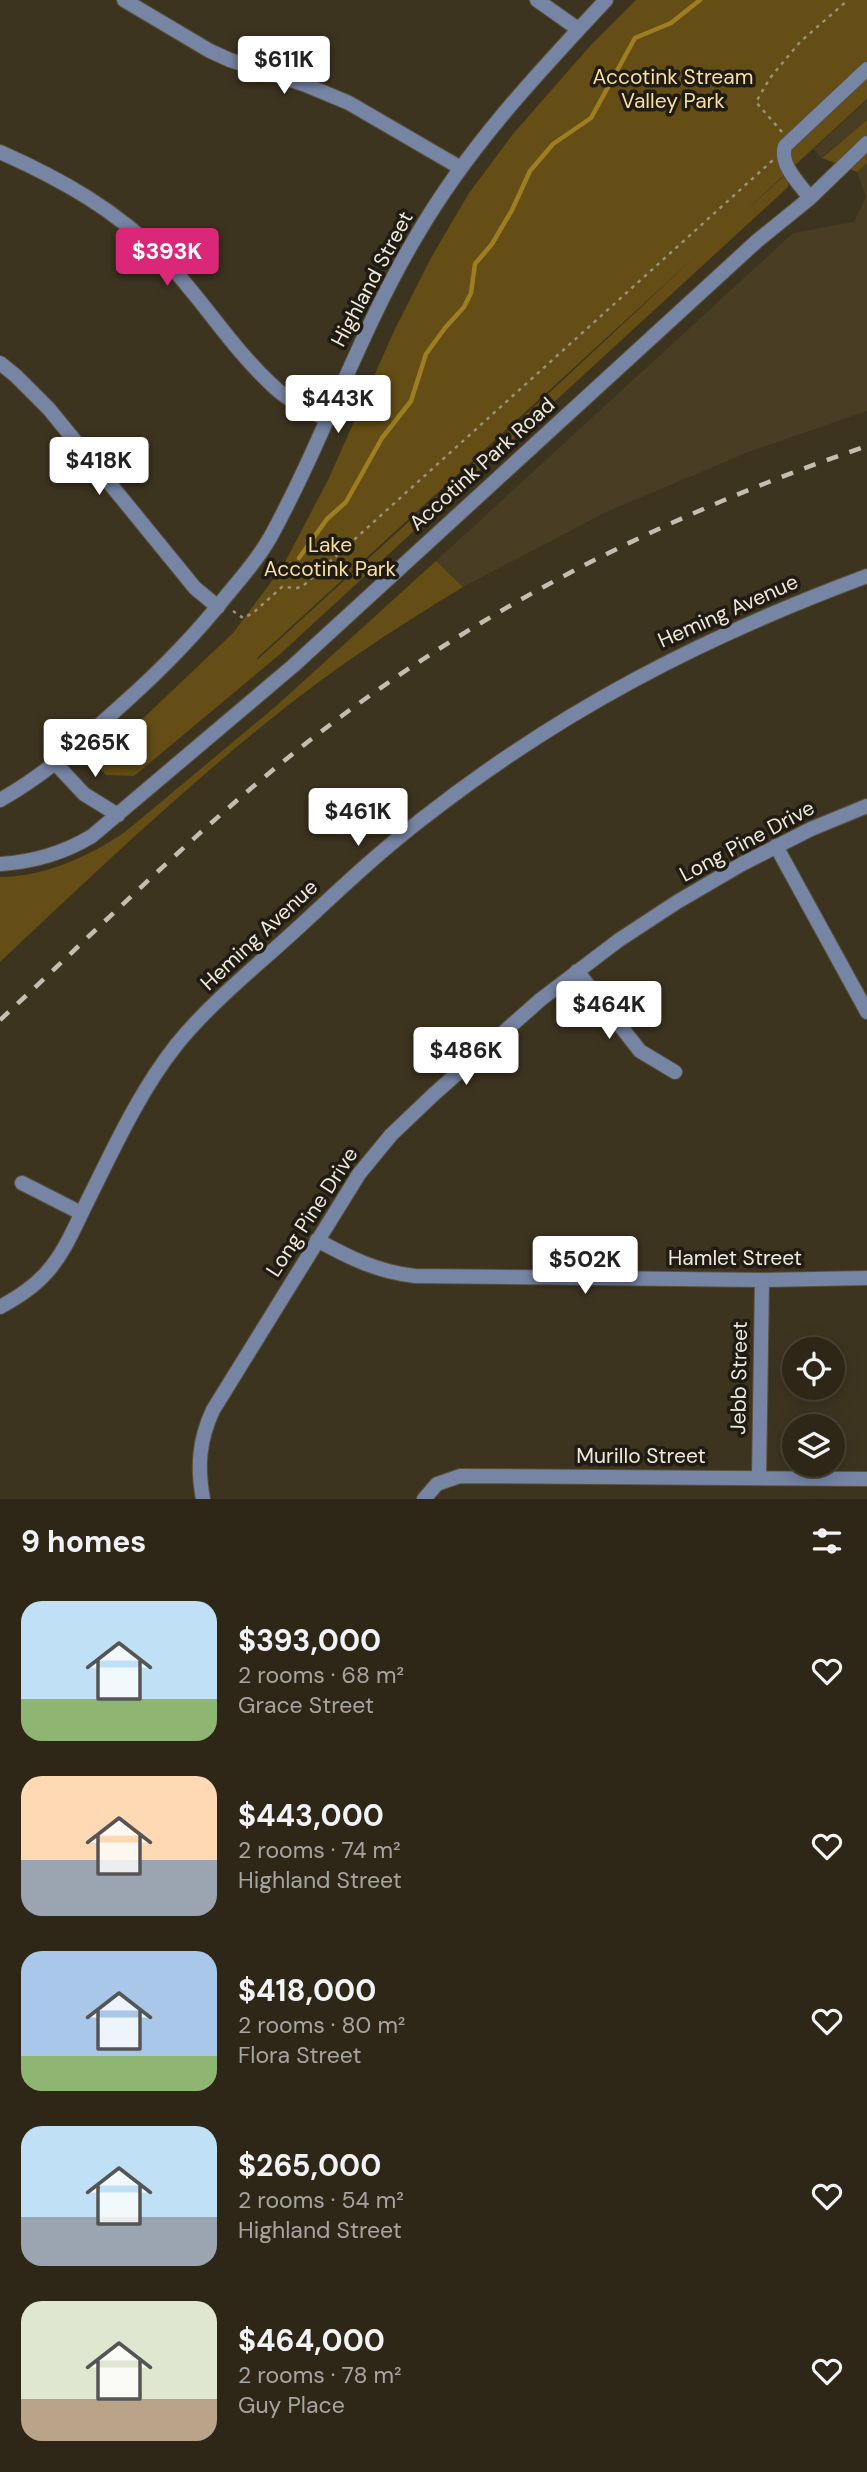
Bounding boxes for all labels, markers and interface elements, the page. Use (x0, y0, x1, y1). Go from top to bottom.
pin: $611K (235, 36, 333, 96)
text: $611K (254, 44, 314, 74)
park label: Accotink Stream Valley Park (593, 63, 753, 115)
street label: Highland Street (325, 206, 419, 352)
pin: $393K (118, 229, 216, 288)
text: $393K (132, 236, 202, 266)
pin: $443K (289, 376, 387, 435)
text: $443K (302, 383, 374, 413)
street label: Accotink Park Road (403, 391, 561, 537)
pin: $418K (50, 438, 148, 497)
text: $418K (66, 445, 132, 475)
park label: Lake Accotink Park (264, 531, 397, 583)
street label: Heming Avenue (653, 568, 803, 654)
pin: $265K (46, 720, 144, 779)
text: $265K (60, 727, 130, 757)
pin: $461K (309, 788, 407, 848)
street label: Long Pine Drive (675, 794, 819, 888)
text: $461K (325, 796, 391, 826)
street label: Heming Avenue (194, 873, 324, 997)
pin: $464K (560, 982, 658, 1041)
text: $464K (572, 989, 646, 1019)
pin: $486K (417, 1028, 515, 1087)
text: $486K (429, 1035, 503, 1065)
street label: Long Pine Drive (260, 1142, 364, 1282)
pin: $502K (536, 1236, 634, 1296)
text: $502K (549, 1244, 621, 1274)
street label: Hamlet Street (668, 1244, 802, 1272)
street label: Jebb Street (724, 1321, 754, 1435)
map controls (782, 1337, 845, 1477)
button: locate (782, 1337, 845, 1400)
button: layers (782, 1414, 845, 1477)
street label: Murillo Street (576, 1442, 706, 1470)
text: 9 homes (21, 1522, 146, 1561)
icon: filters (808, 1522, 846, 1560)
text: $393,000 (238, 1621, 381, 1660)
icon: home (77, 1629, 161, 1713)
icon: heart (808, 1652, 846, 1690)
text: 2 rooms · 68 m² (238, 1660, 404, 1690)
text: Grace Street (238, 1690, 374, 1720)
text: $443,000 (238, 1796, 384, 1835)
icon: home (77, 1804, 161, 1888)
icon: heart (808, 1827, 846, 1865)
text: 2 rooms · 74 m² (238, 1835, 401, 1865)
text: Highland Street (238, 1865, 402, 1895)
text: $418,000 (238, 1971, 376, 2010)
icon: home (77, 1979, 161, 2063)
icon: heart (808, 2002, 846, 2040)
text: 2 rooms · 80 m² (238, 2010, 405, 2040)
text: Flora Street (238, 2040, 361, 2070)
text: $265,000 (238, 2146, 381, 2185)
icon: home (77, 2154, 161, 2238)
icon: heart (808, 2177, 846, 2215)
text: 2 rooms · 54 m² (238, 2185, 404, 2215)
text: Highland Street (238, 2215, 402, 2245)
text: $464,000 (238, 2321, 385, 2360)
icon: home (77, 2329, 161, 2413)
icon: heart (808, 2352, 846, 2390)
text: 2 rooms · 78 m² (238, 2360, 402, 2390)
text: Guy Place (238, 2390, 345, 2420)

